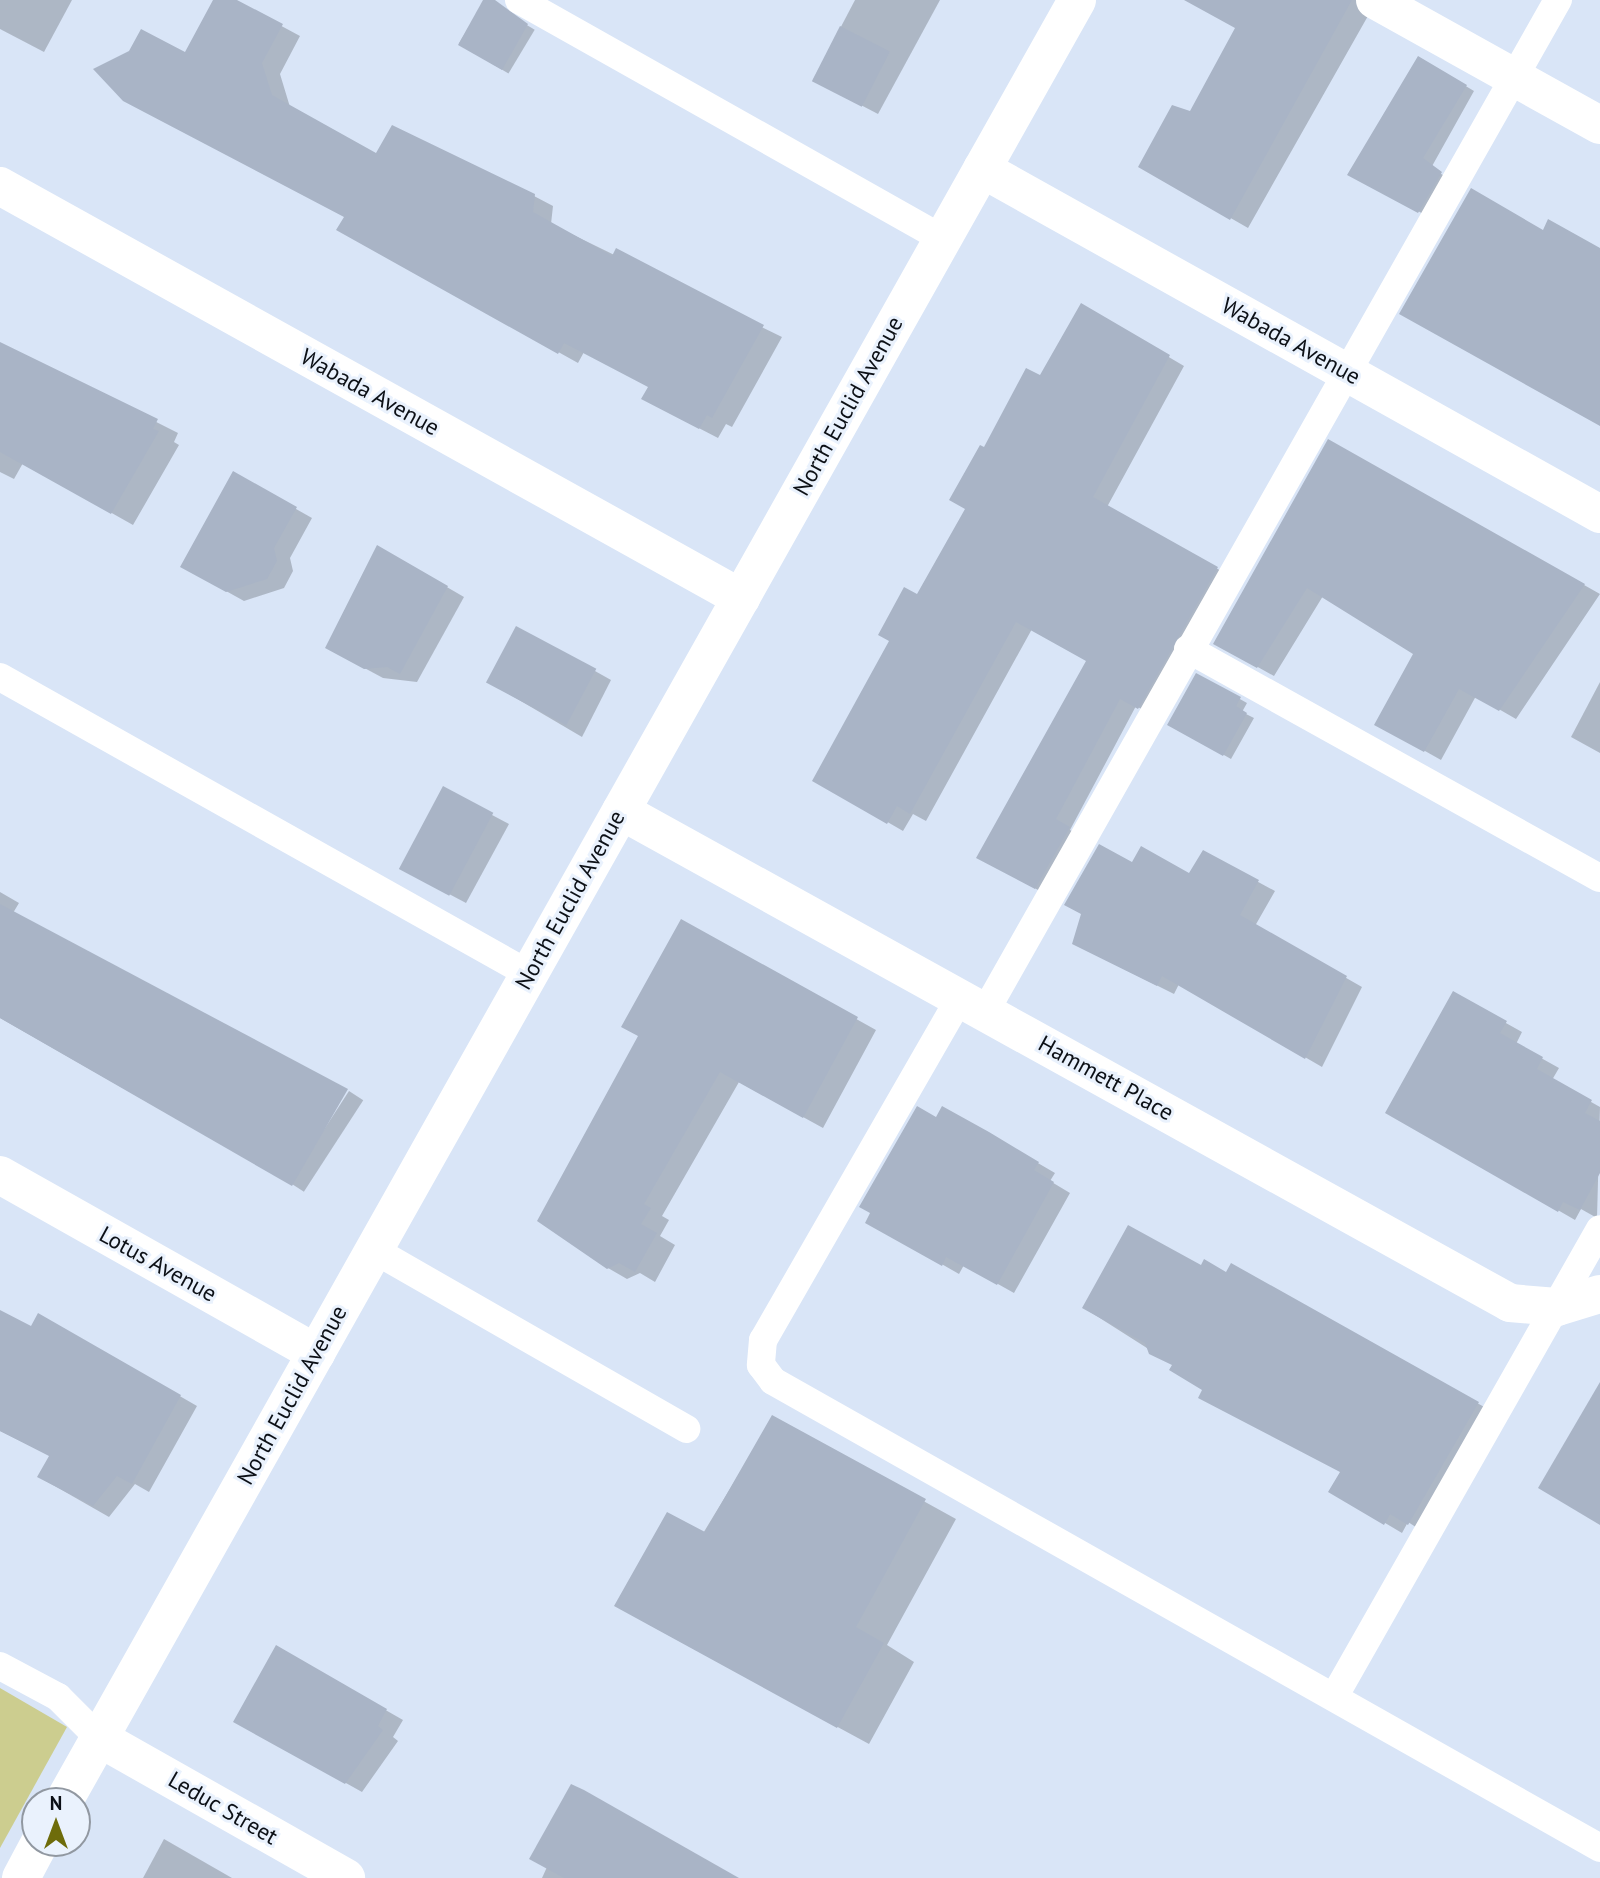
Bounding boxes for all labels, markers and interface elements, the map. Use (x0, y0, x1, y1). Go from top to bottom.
street label: Wabada Avenue (1216, 291, 1366, 391)
street label: North Euclid Avenue (787, 311, 909, 501)
street label: Wabada Avenue (295, 342, 445, 442)
street label: North Euclid Avenue (509, 805, 631, 995)
street label: Hammett Place (1034, 1030, 1178, 1126)
street label: Lotus Avenue (94, 1220, 222, 1308)
street label: North Euclid Avenue (231, 1300, 353, 1490)
street label: Leduc Street (163, 1765, 283, 1851)
north arrow (21, 1787, 91, 1857)
text: N (50, 1791, 62, 1815)

